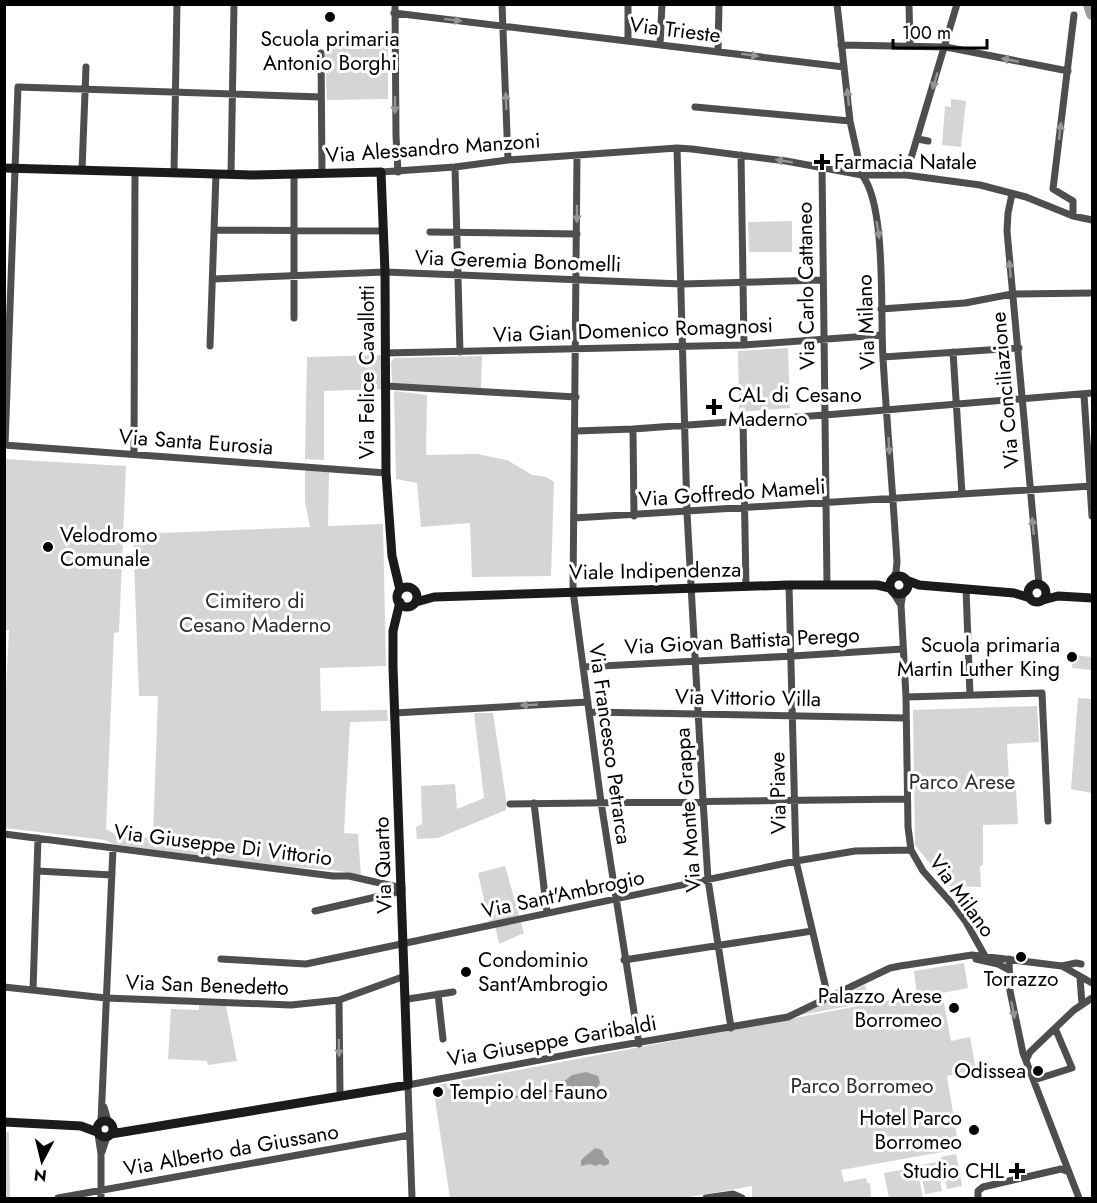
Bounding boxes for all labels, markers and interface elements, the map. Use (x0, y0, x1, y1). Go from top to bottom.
marker: Scuola primaria Antonio Borghi (323, 10, 337, 24)
street label: Via Trieste (628, 10, 722, 50)
scale bar (893, 12, 988, 50)
one-way arrow (443, 15, 462, 25)
text: 100 m (902, 20, 951, 46)
place label: Scuola primaria Antonio Borghi (260, 24, 400, 78)
one-way arrow (741, 51, 760, 60)
one-way arrow (1001, 55, 1020, 64)
one-way arrow (930, 72, 939, 90)
one-way arrow (843, 87, 852, 106)
one-way arrow (501, 92, 510, 111)
one-way arrow (390, 95, 400, 114)
one-way arrow (1056, 122, 1065, 141)
street label: Via Alessandro Manzoni (325, 126, 541, 170)
place label: Farmacia Natale (834, 147, 977, 177)
marker: Farmacia Natale (815, 155, 829, 169)
one-way arrow (774, 156, 793, 165)
street label: Via Carlo Cattaneo (790, 202, 822, 370)
one-way arrow (572, 205, 582, 224)
one-way arrow (874, 221, 883, 240)
street label: Via Geremia Bonomelli (414, 242, 622, 280)
one-way arrow (1005, 259, 1015, 278)
street label: Via Milano (849, 274, 883, 370)
street label: Via Felice Cavallotti (352, 285, 382, 459)
street label: Via Gian Domenico Romagnosi (492, 310, 774, 350)
street label: Via Conciliazione (983, 310, 1027, 469)
place label: CAL di Cesano Maderno (728, 380, 862, 434)
marker: CAL di Cesano Maderno (705, 398, 723, 416)
street label: Via Santa Eurosia (118, 422, 274, 462)
one-way arrow (884, 436, 894, 455)
street label: Via Goffredo Mameli (637, 471, 827, 515)
one-way arrow (1028, 516, 1038, 535)
place label: Velodromo Comunale (60, 520, 157, 574)
marker: Velodromo Comunale (41, 540, 55, 554)
street label: Viale Indipendenza (569, 554, 741, 588)
park label: Cimitero di Cesano Maderno (179, 586, 331, 640)
street label: Via Giovan Battista Perego (624, 620, 860, 662)
place label: Scuola primaria Martin Luther King (897, 630, 1060, 684)
street label: Via Francesco Petrarca (581, 642, 639, 846)
marker: Scuola primaria Martin Luther King (1065, 650, 1079, 664)
street label: Via Vittorio Villa (675, 682, 821, 714)
one-way arrow (520, 700, 539, 710)
street label: Via Monte Grappa (667, 727, 709, 893)
street label: Via Piave (762, 751, 794, 834)
park label: Parco Arese (909, 767, 1015, 797)
street label: Via Quarto (366, 816, 400, 914)
street label: Via Giuseppe Di Vittorio (112, 817, 334, 873)
street label: Via Milano (922, 849, 1002, 943)
street label: Via Sant'Ambrogio (479, 862, 647, 926)
place label: Condominio Sant'Ambrogio (478, 945, 608, 999)
marker: Torrazzo (1014, 950, 1028, 964)
place label: Torrazzo (984, 964, 1058, 994)
marker: Condominio Sant'Ambrogio (459, 965, 473, 979)
street label: Via San Benedetto (125, 967, 289, 1003)
place label: Palazzo Arese Borromeo (818, 981, 942, 1035)
marker: Palazzo Arese Borromeo (947, 1001, 961, 1015)
one-way arrow (1009, 1001, 1018, 1020)
street label: Via Giuseppe Garibaldi (445, 1008, 659, 1074)
one-way arrow (335, 1038, 344, 1057)
place label: Odissea (954, 1056, 1026, 1086)
marker: Odissea (1031, 1064, 1045, 1078)
park label: Parco Borromeo (790, 1071, 934, 1101)
place label: Tempio del Fauno (450, 1077, 607, 1107)
marker: Tempio del Fauno (431, 1085, 445, 1099)
place label: Hotel Parco Borromeo (859, 1103, 962, 1157)
street label: Via Alberto da Giussano (121, 1116, 341, 1184)
marker: Hotel Parco Borromeo (967, 1123, 981, 1137)
north arrow (12, 1131, 72, 1191)
place label: Studio CHL (902, 1156, 1005, 1186)
marker: Studio CHL (1008, 1162, 1026, 1180)
text: N (33, 1163, 48, 1188)

